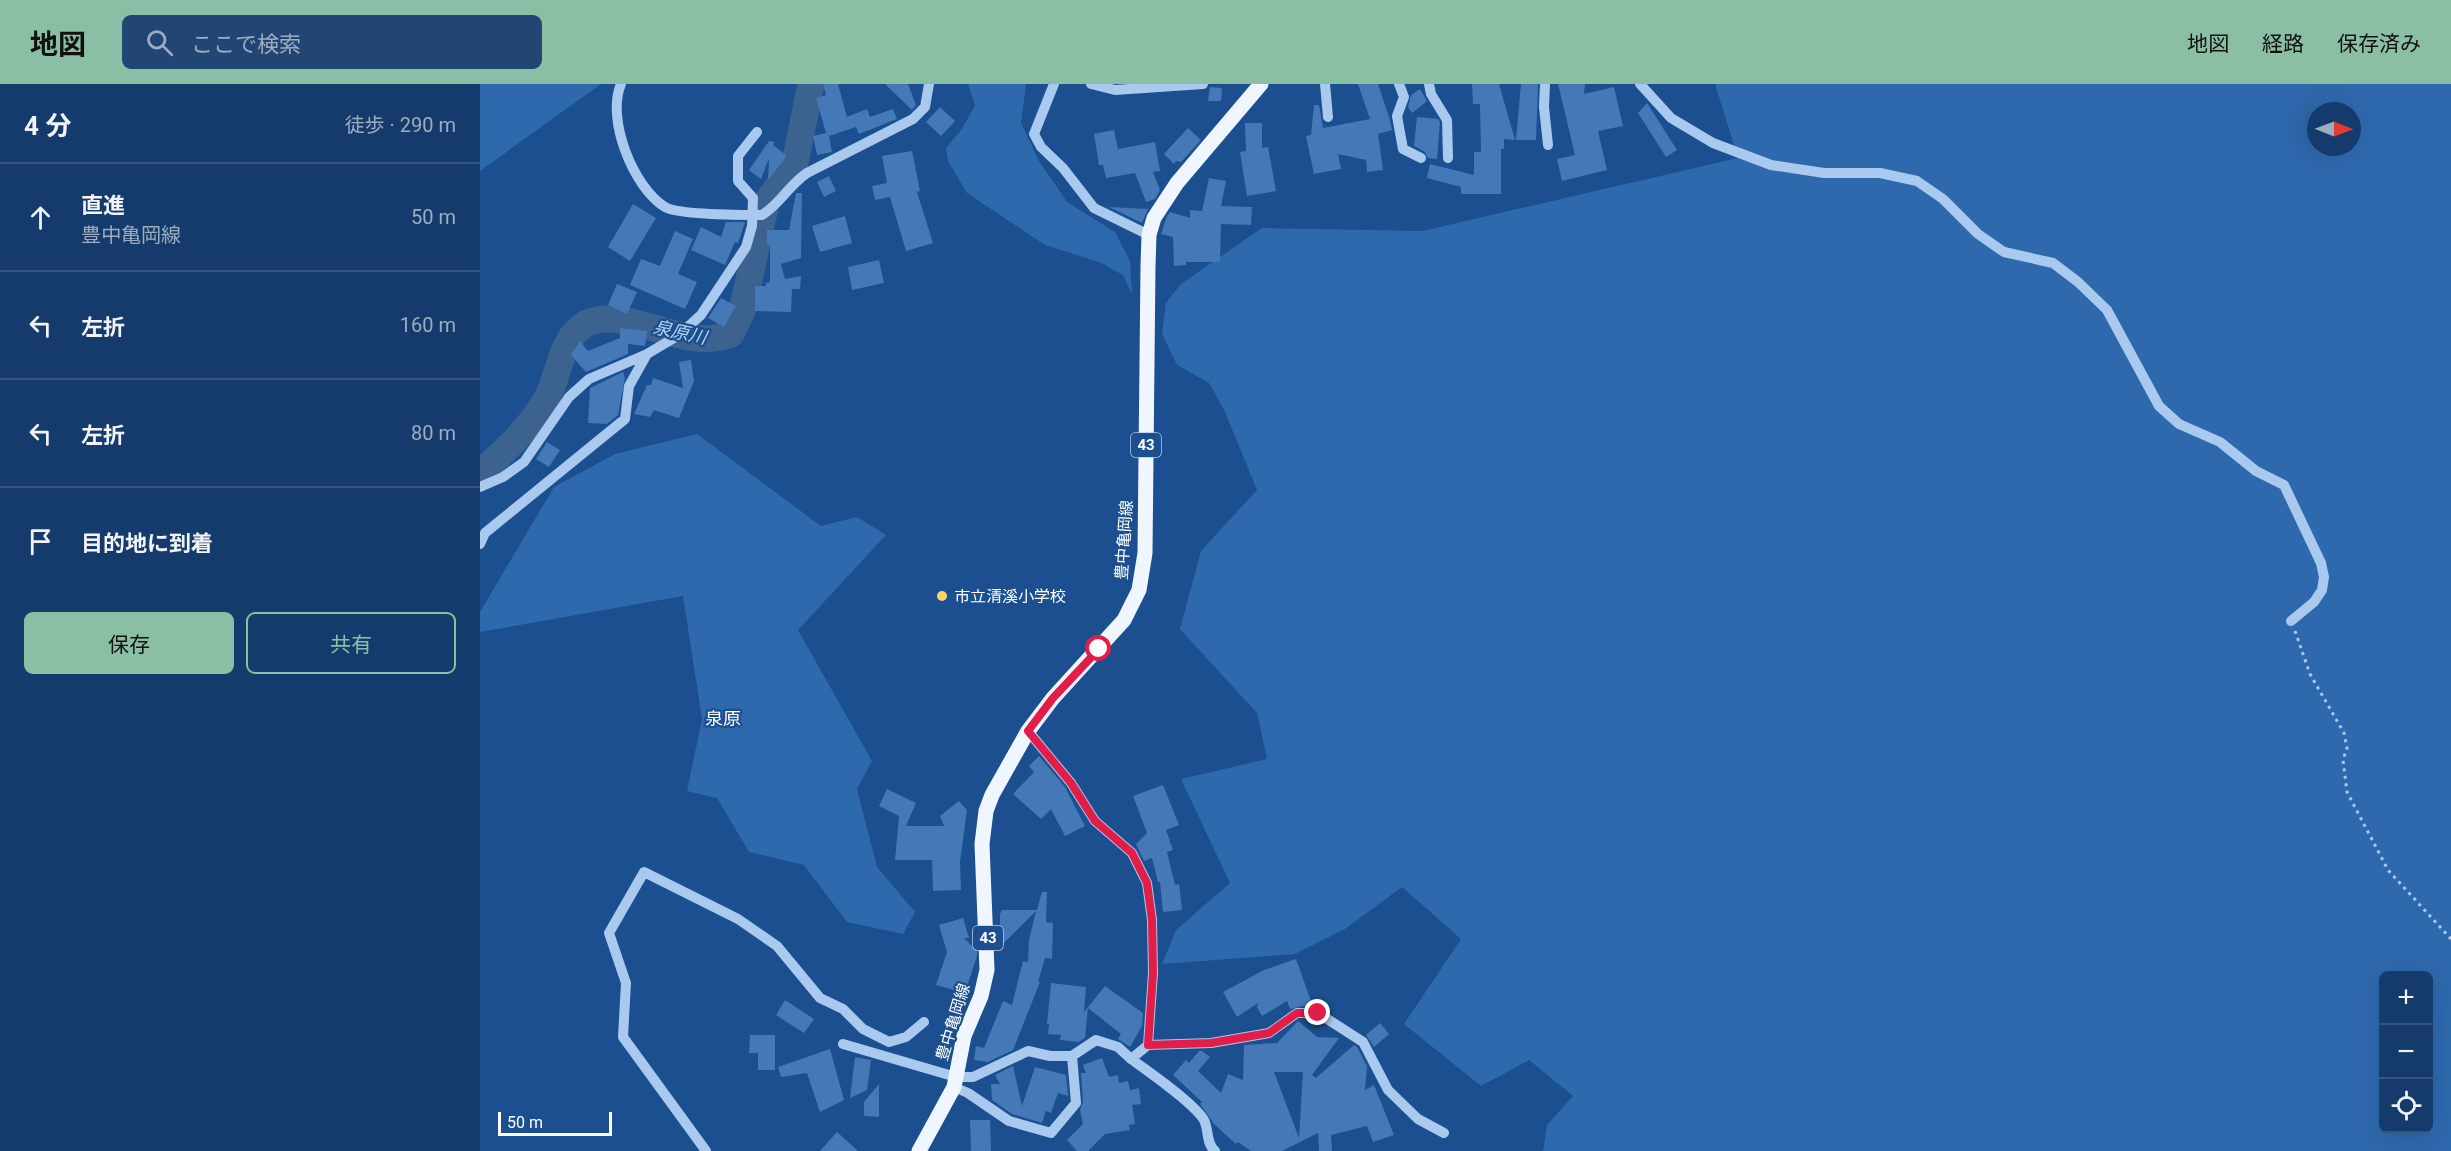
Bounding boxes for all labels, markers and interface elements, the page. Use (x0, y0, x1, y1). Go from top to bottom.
search box (122, 15, 542, 69)
icon: search (143, 26, 176, 59)
text: 地図 (30, 28, 86, 61)
text: ここで検索 (191, 32, 301, 57)
text: 地図 (2187, 32, 2229, 56)
text: 経路 (2262, 32, 2304, 56)
text: 保存済み (2337, 32, 2421, 56)
north arrow (2307, 102, 2361, 156)
text: 4 分 (24, 111, 71, 141)
text: 徒歩 · 290 m (345, 113, 456, 137)
text: 直進 (81, 193, 125, 218)
icon: ahead (24, 201, 57, 234)
text: 50 m (411, 205, 456, 229)
text: 豊中亀岡線 (81, 223, 181, 247)
icon: left (24, 309, 57, 342)
text: 160 m (400, 313, 456, 337)
text: 左折 (81, 315, 125, 340)
water label: 泉原川 (651, 316, 711, 348)
icon: left (24, 417, 57, 450)
text: 80 m (411, 421, 456, 445)
text: 左折 (81, 423, 125, 448)
road number: 43 (1131, 433, 1161, 457)
street label: 豊中亀岡線 (1112, 499, 1136, 581)
icon: arrive (24, 525, 57, 558)
text: 目的地に到着 (81, 531, 213, 556)
place label: 市立清溪小学校 (954, 587, 1066, 606)
marker: 市立清溪小学校 (935, 589, 949, 603)
button: 保存 (24, 612, 234, 674)
button: 共有 (246, 612, 456, 674)
route start (1085, 635, 1111, 661)
district label: 泉原 (705, 708, 741, 729)
road number: 43 (973, 926, 1003, 950)
map controls (2379, 971, 2433, 1133)
button: + (2379, 971, 2433, 1025)
street label: 豊中亀岡線 (932, 981, 974, 1063)
route end (1304, 999, 1330, 1025)
button: − (2379, 1025, 2433, 1079)
button: locate (2379, 1079, 2433, 1133)
scale bar (498, 1109, 612, 1136)
text: 50 m (507, 1113, 543, 1132)

